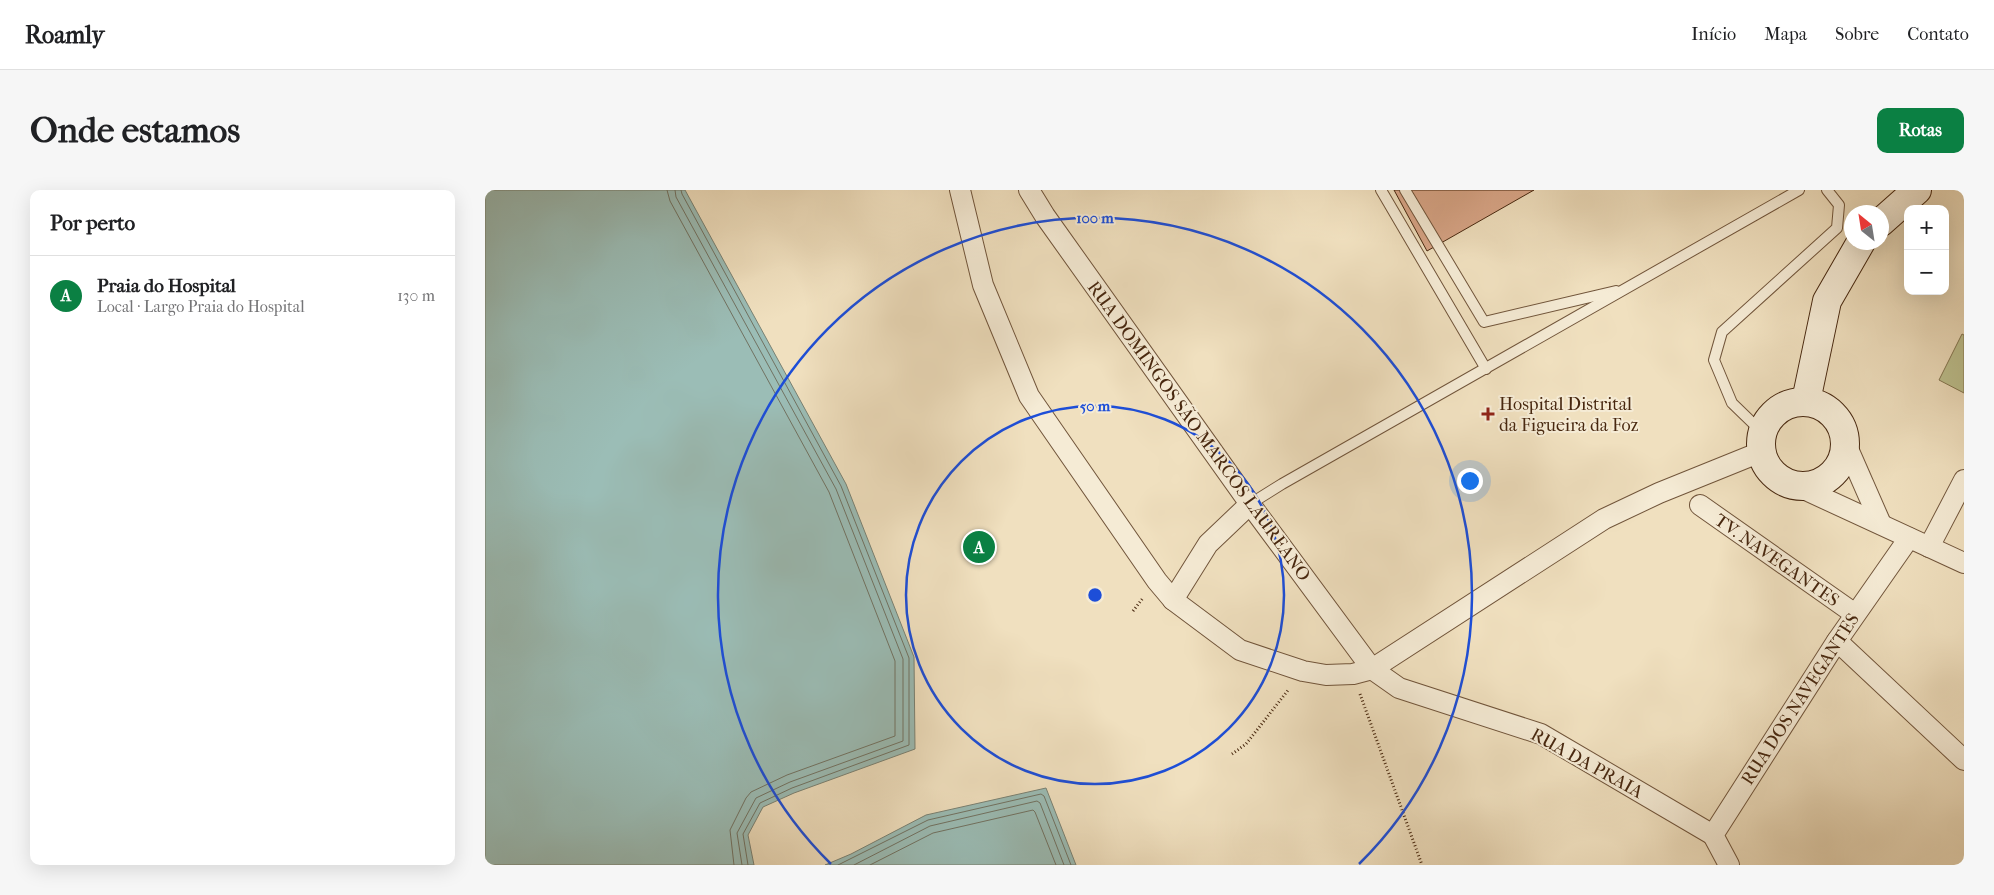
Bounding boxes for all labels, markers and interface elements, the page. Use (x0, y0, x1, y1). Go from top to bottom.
text: Roamly (25, 21, 104, 49)
text: Início (1691, 24, 1736, 45)
text: Mapa (1764, 24, 1807, 45)
text: Sobre (1835, 24, 1879, 45)
text: Contato (1907, 24, 1969, 45)
button: Rotas (1877, 108, 1964, 153)
text: Onde estamos (30, 110, 240, 151)
north arrow (1844, 205, 1889, 250)
map controls (1904, 205, 1949, 295)
button: + (1904, 205, 1949, 250)
text: 100 m (1076, 209, 1114, 227)
text: Por perto (50, 211, 135, 235)
button: − (1904, 250, 1949, 295)
text: Praia do Hospital (97, 275, 236, 297)
street label: RUA DOMINGOS SÃO MARCOS LAUREANO (1083, 277, 1315, 585)
text: A (61, 286, 71, 305)
text: 130 m (397, 286, 435, 305)
text: Local · Largo Praia do Hospital (97, 297, 305, 316)
place label: Hospital Distrital da Figueira da Foz (1499, 394, 1639, 436)
text: 50 m (1080, 397, 1111, 415)
marker: Hospital Distrital da Figueira da Foz (1481, 407, 1495, 421)
your location (1457, 468, 1483, 494)
street label: TV. NAVEGANTES (1710, 510, 1843, 611)
pin: A (963, 528, 995, 566)
centre of rings (1086, 586, 1104, 604)
street label: RUA DOS NAVEGANTES (1737, 610, 1864, 789)
street label: RUA DA PRAIA (1527, 724, 1647, 803)

